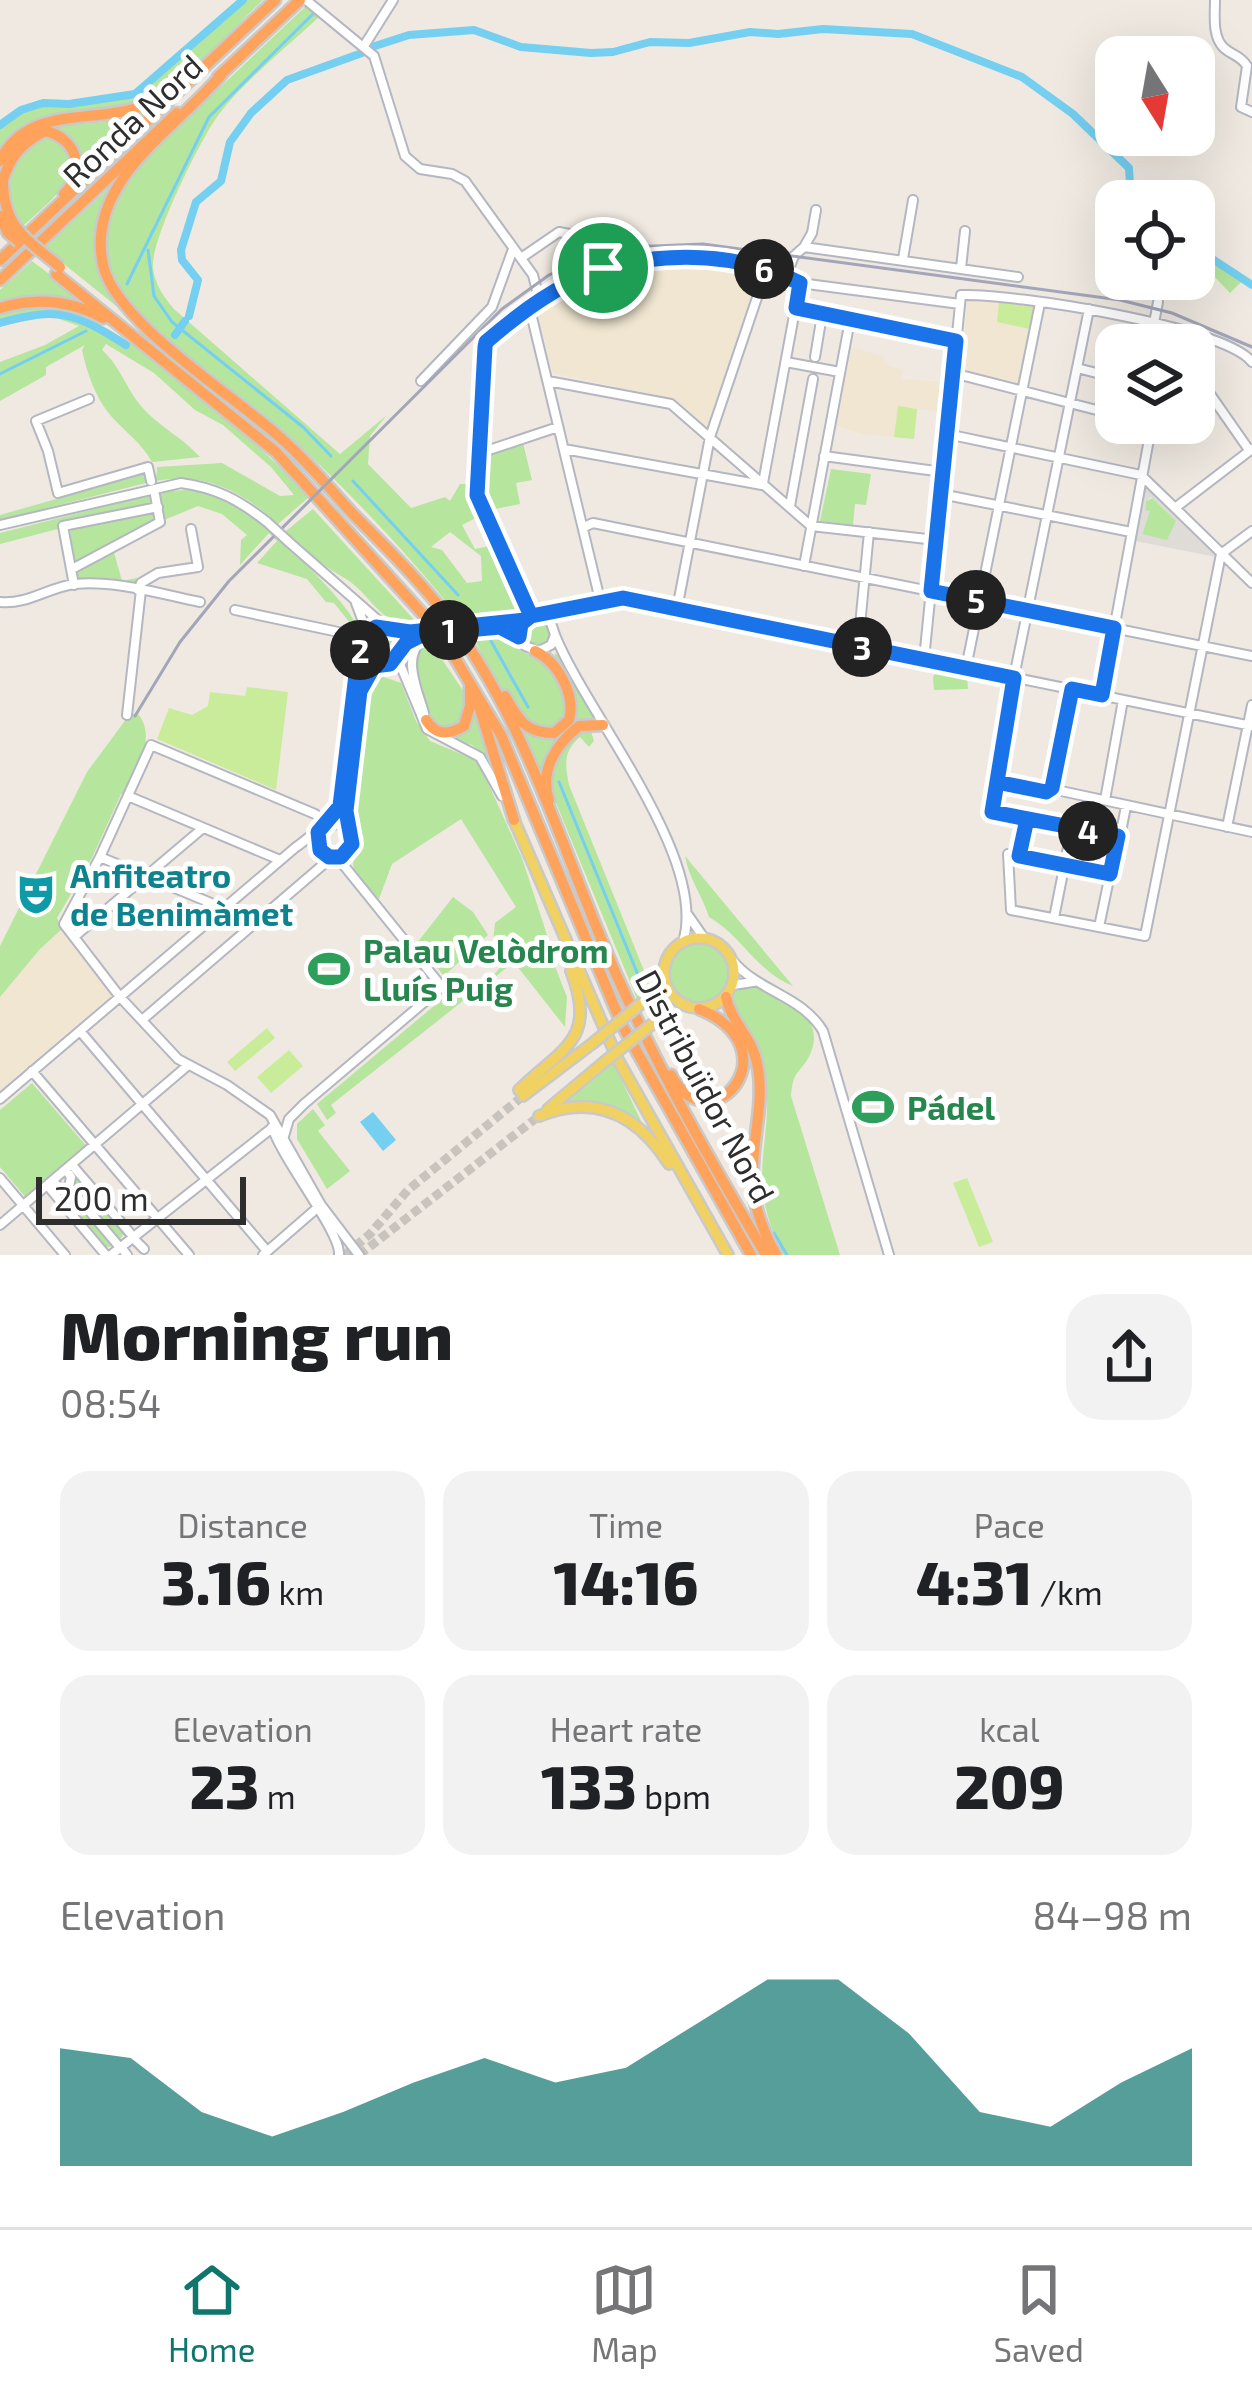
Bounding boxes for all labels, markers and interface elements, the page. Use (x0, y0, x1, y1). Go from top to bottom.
north arrow (1095, 36, 1215, 156)
map controls (1095, 36, 1215, 444)
street label: Ronda Nord (54, 45, 210, 195)
button: locate (1095, 180, 1215, 300)
pin (552, 217, 654, 319)
icon: arrive (570, 235, 636, 301)
pin: 6 (734, 239, 794, 299)
text: 6 (754, 249, 774, 289)
button: layers (1095, 324, 1215, 444)
pin: 5 (946, 570, 1006, 630)
text: 5 (967, 580, 985, 620)
pin: 1 (419, 600, 479, 660)
text: 1 (442, 610, 456, 650)
pin: 3 (832, 617, 892, 677)
pin: 2 (330, 620, 390, 680)
text: 3 (853, 627, 871, 667)
text: 2 (350, 630, 370, 670)
pin: 4 (1058, 801, 1118, 861)
text: 4 (1077, 811, 1099, 851)
place label: Anfiteatro de Benimàmet (70, 855, 293, 933)
theatre icon: Anfiteatro de Benimàmet (13, 871, 59, 917)
place label: Palau Velòdrom Lluís Puig (363, 930, 608, 1008)
sports icon: Palau Velòdrom Lluís Puig (306, 946, 352, 992)
street label: Distribuïdor Nord (628, 963, 784, 1209)
sports icon: Pádel (850, 1084, 896, 1130)
place label: Pádel (907, 1087, 995, 1127)
scale bar (36, 1171, 246, 1224)
text: 200 m (54, 1178, 149, 1218)
text: Morning run (60, 1294, 453, 1373)
button: share (1066, 1294, 1192, 1420)
text: 08:54 (60, 1379, 161, 1426)
text: Distance (178, 1505, 308, 1545)
text: Time (589, 1505, 663, 1545)
text: Pace (974, 1505, 1045, 1545)
text: 3.16 (161, 1545, 271, 1617)
text: 14:16 (553, 1545, 699, 1617)
text: 4:31 (916, 1545, 1033, 1617)
text: km (271, 1572, 324, 1612)
text: /km (1033, 1572, 1103, 1612)
text: Elevation (173, 1709, 313, 1749)
text: Heart rate (550, 1709, 702, 1749)
text: kcal (979, 1709, 1040, 1749)
text: 23 (190, 1749, 259, 1821)
text: 133 (541, 1749, 637, 1821)
text: 209 (954, 1749, 1064, 1821)
text: m (259, 1776, 296, 1816)
text: bpm (637, 1776, 711, 1816)
text: Elevation (60, 1891, 225, 1938)
text: 84–98 m (1032, 1891, 1192, 1938)
tab: Home (168, 2257, 255, 2369)
tab: Map (591, 2257, 658, 2369)
tab: Saved (993, 2257, 1084, 2369)

